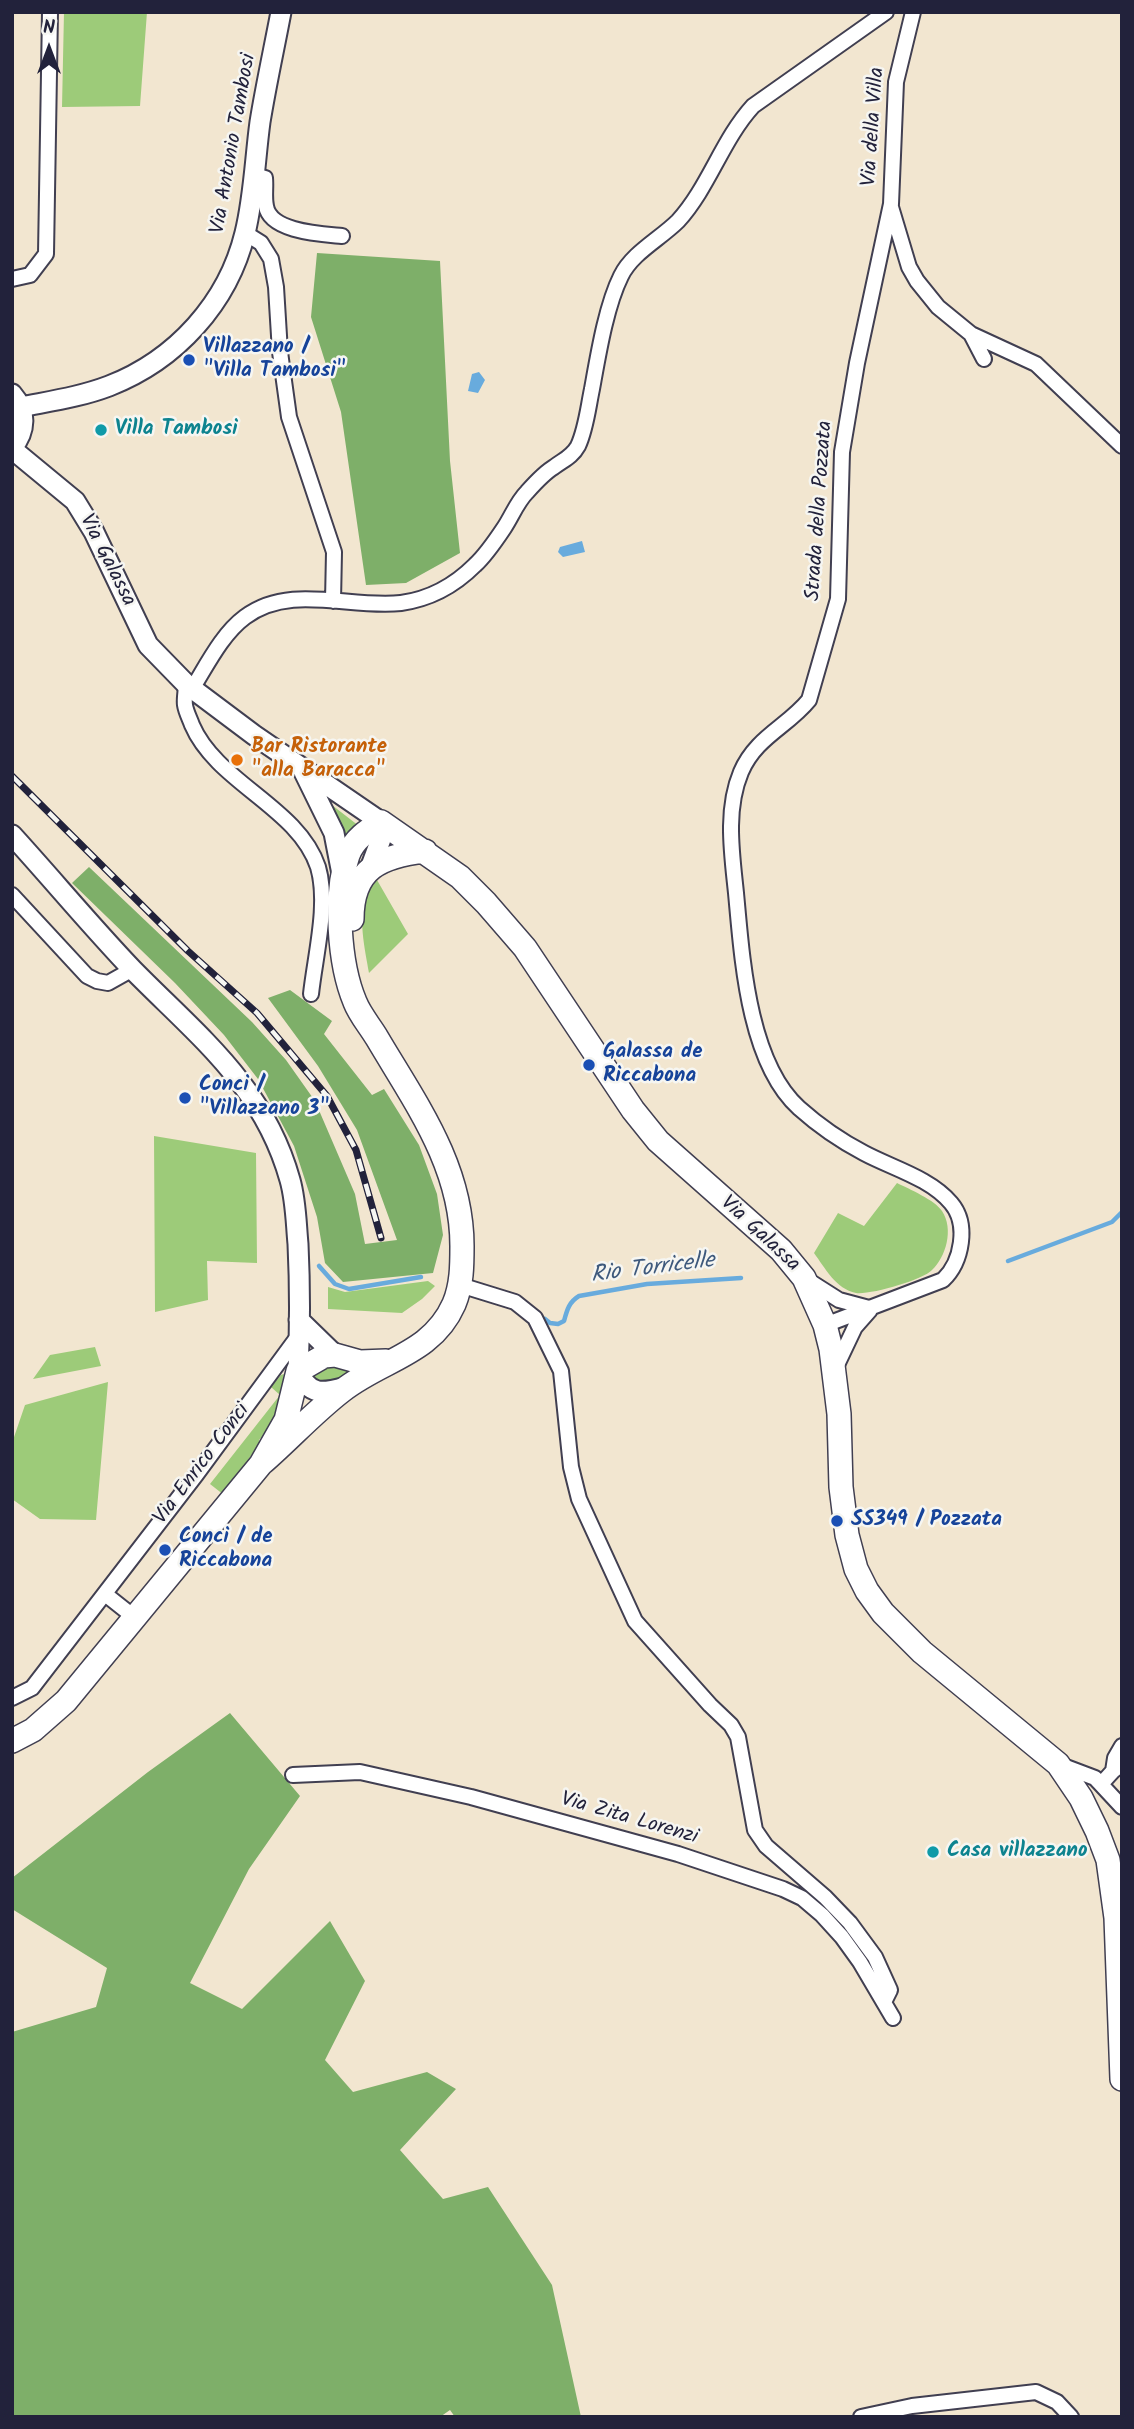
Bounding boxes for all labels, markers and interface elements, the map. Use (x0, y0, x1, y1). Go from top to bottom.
text: N (43, 13, 55, 43)
north arrow (14, 14, 84, 84)
street label: Via Antonio Tambosi (207, 52, 263, 236)
street label: Via della Villa (858, 67, 892, 187)
place label: Villazzano / "Villa Tambosi" (203, 335, 346, 385)
marker: Villazzano / "Villa Tambosi" (181, 352, 197, 368)
place label: Villa Tambosi (115, 417, 238, 443)
street label: Strada della Pozzata (802, 420, 840, 602)
marker: Villa Tambosi (93, 422, 109, 438)
street label: Via Galassa (72, 511, 140, 611)
place label: Bar Ristorante "alla Baracca" (251, 735, 387, 785)
marker: Bar Ristorante "alla Baracca" (229, 752, 245, 768)
place label: Galassa de Riccabona (603, 1040, 703, 1090)
marker: Galassa de Riccabona (581, 1057, 597, 1073)
place label: Conci / "Villazzano 3" (199, 1073, 329, 1123)
marker: Conci / "Villazzano 3" (177, 1090, 193, 1106)
street label: Via Galassa (714, 1192, 804, 1278)
water label: Rio Torricelle (590, 1249, 716, 1291)
street label: Via Enrico Conci (149, 1400, 257, 1530)
place label: SS349 / Pozzata (851, 1508, 1002, 1534)
marker: SS349 / Pozzata (829, 1513, 845, 1529)
place label: Conci / de Riccabona (179, 1525, 273, 1575)
marker: Conci / de Riccabona (157, 1542, 173, 1558)
street label: Via Zita Lorenzi (557, 1788, 701, 1852)
place label: Casa villazzano (947, 1839, 1088, 1865)
marker: Casa villazzano (925, 1844, 941, 1860)

